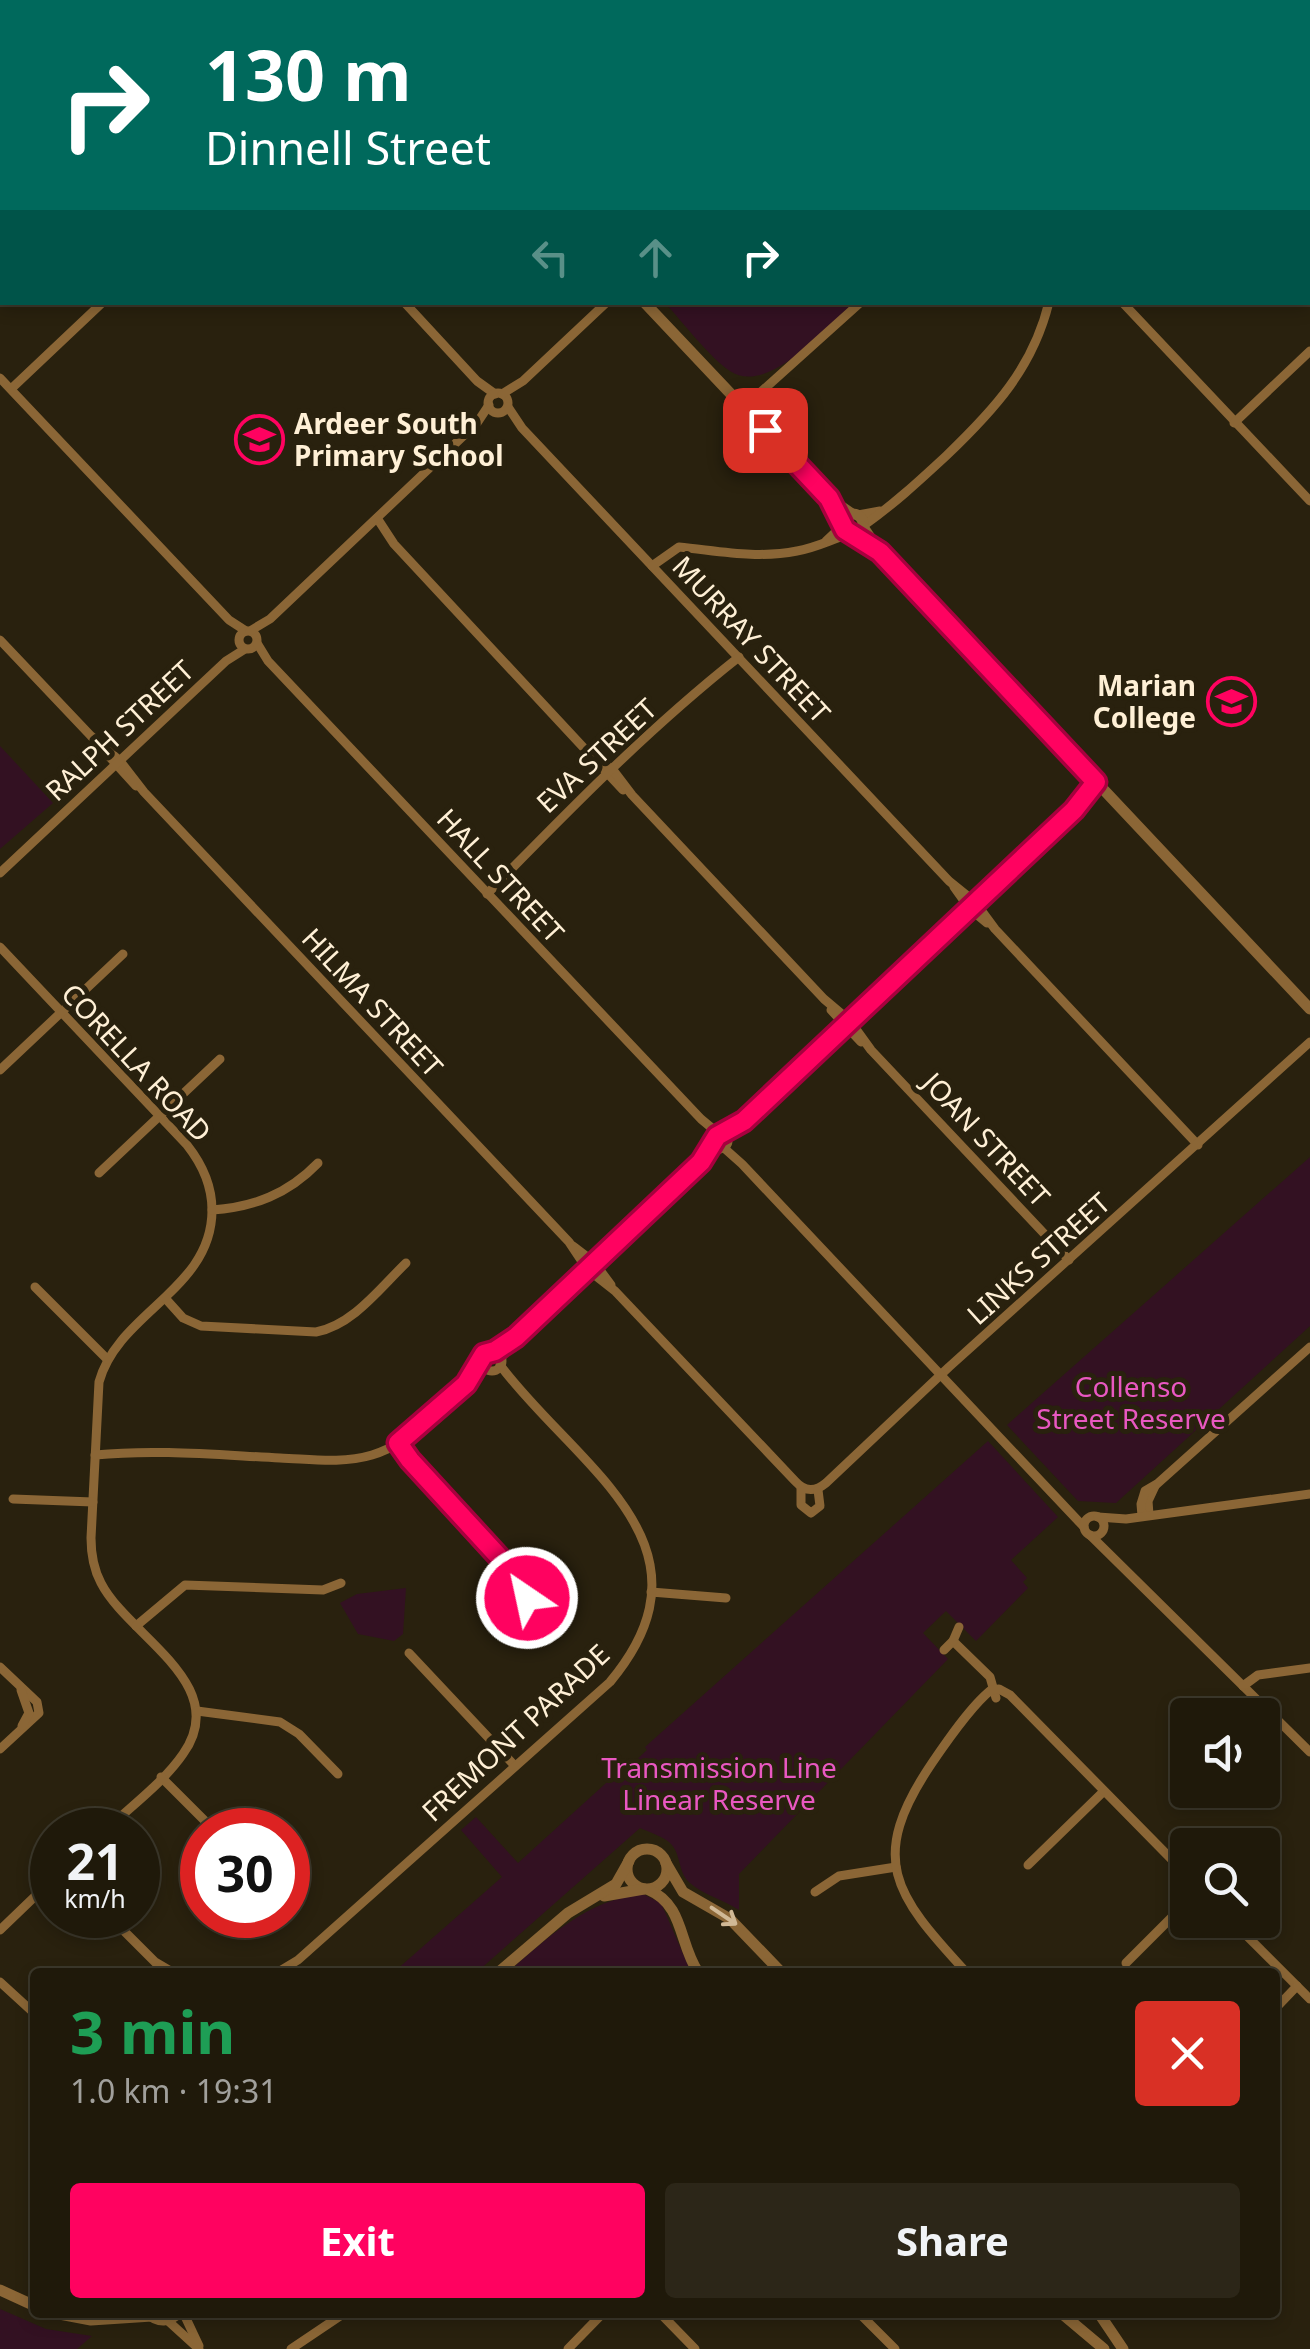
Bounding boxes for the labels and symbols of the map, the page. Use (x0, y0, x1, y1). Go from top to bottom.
pin (723, 388, 808, 473)
place label: Ardeer South Primary School (294, 404, 504, 474)
school or university icon: Ardeer South Primary School (233, 413, 285, 465)
street label: MURRAY STREET (665, 547, 840, 731)
street label: RALPH STREET (37, 651, 202, 809)
place label: Marian College (1093, 666, 1196, 736)
school or university icon: Marian College (1205, 675, 1257, 727)
street label: EVA STREET (528, 689, 665, 821)
street label: HALL STREET (429, 800, 573, 951)
street label: HILMA STREET (294, 919, 452, 1085)
street label: CORELLA ROAD (54, 975, 220, 1149)
street label: JOAN STREET (913, 1062, 1059, 1215)
street label: LINKS STREET (958, 1183, 1118, 1333)
park label: Collenso Street Reserve (1036, 1367, 1226, 1437)
position arrow (475, 1546, 579, 1650)
street label: FREMONT PARADE (413, 1635, 617, 1829)
park label: Transmission Line Linear Reserve (601, 1748, 837, 1818)
speed limit sign: 30 (180, 1808, 310, 1938)
one-way arrow (709, 1905, 737, 1926)

